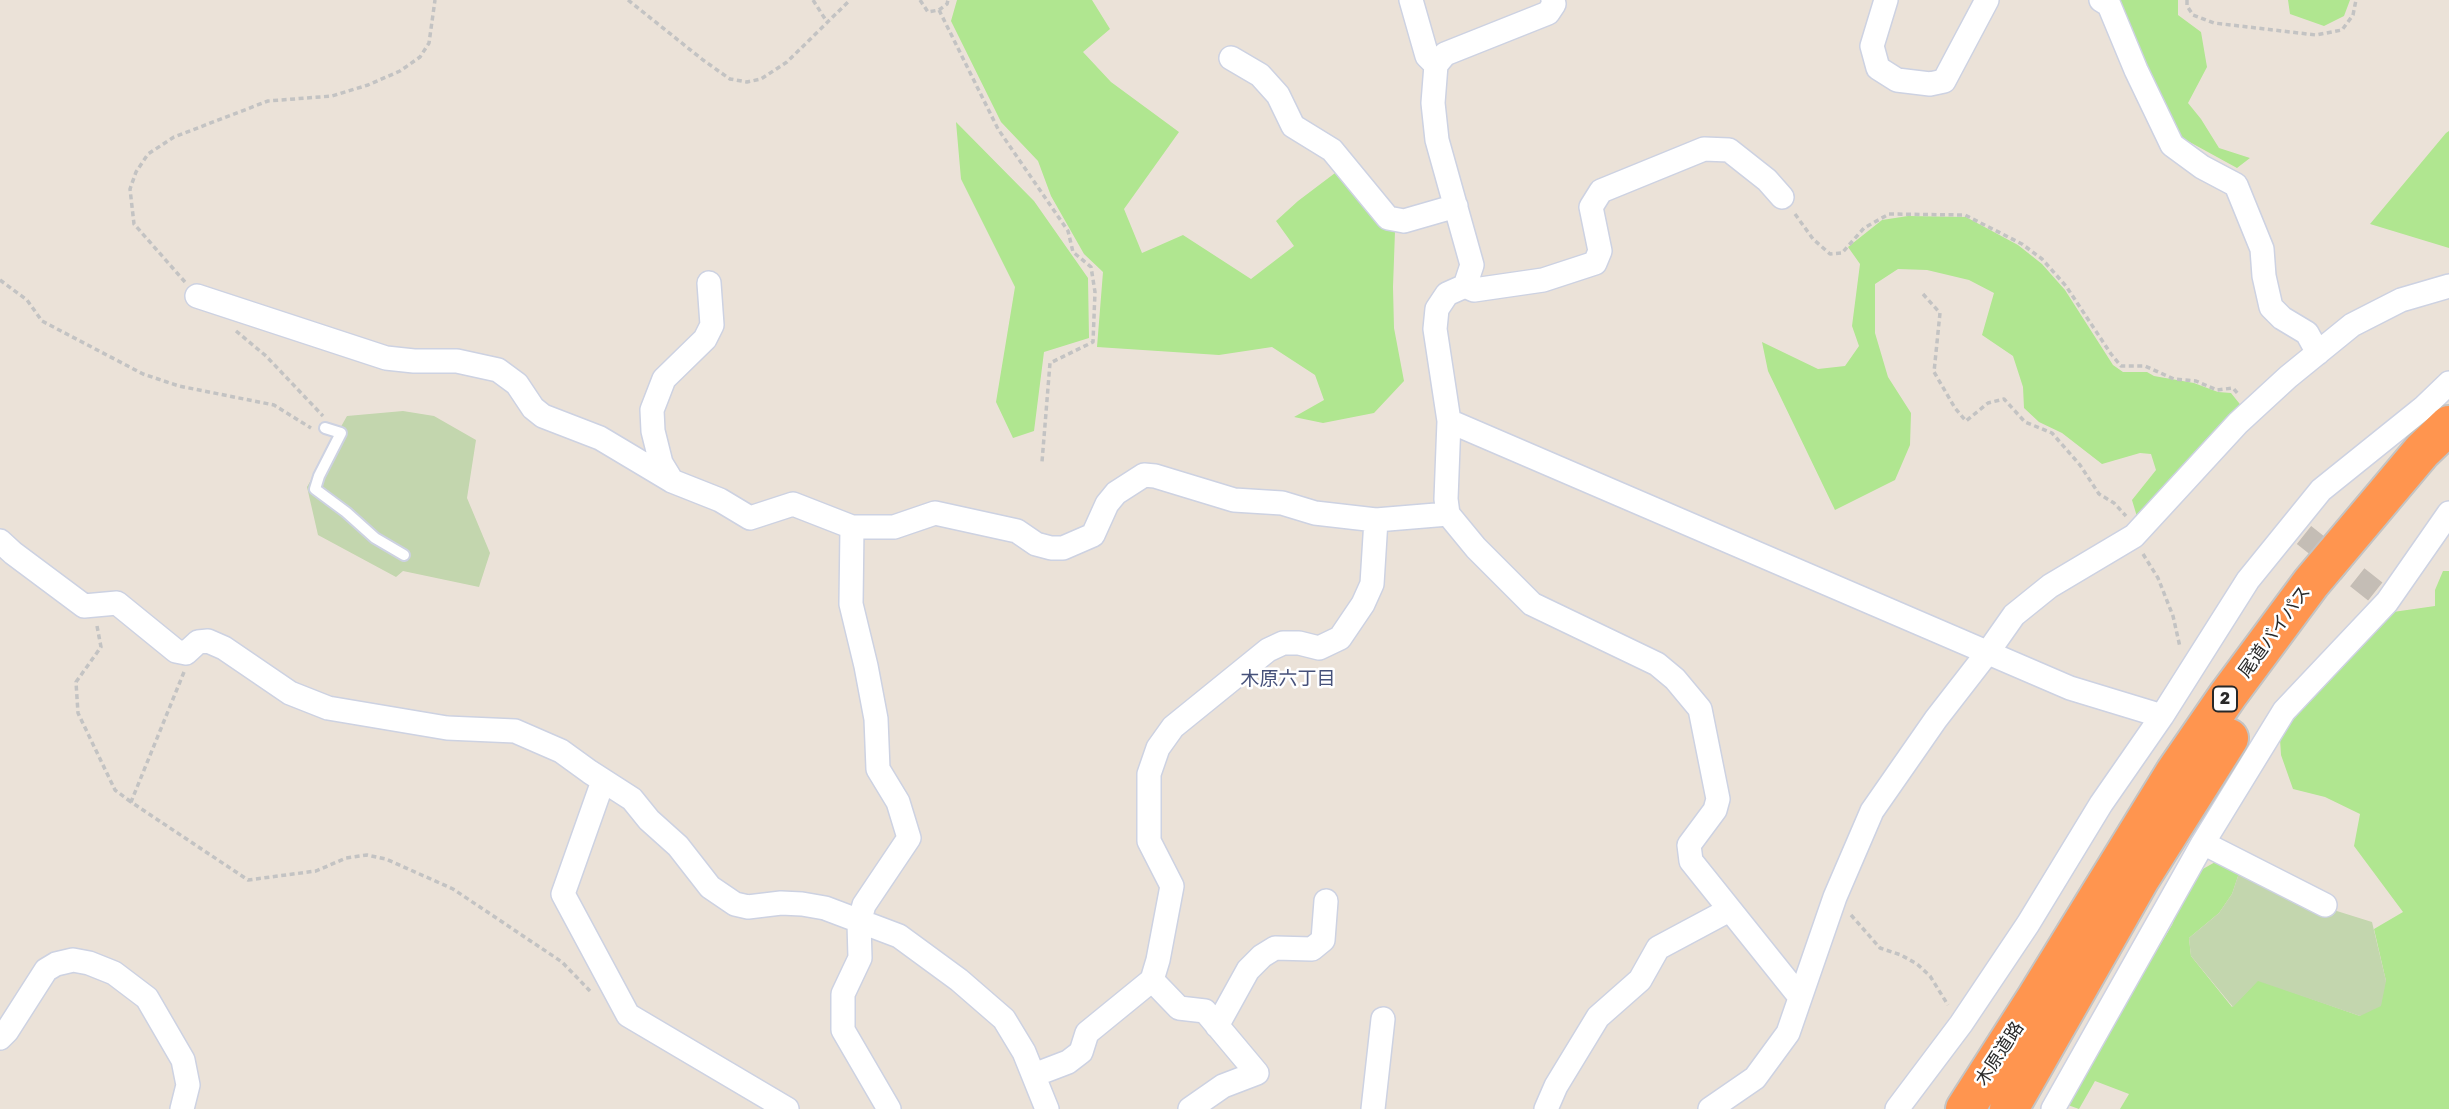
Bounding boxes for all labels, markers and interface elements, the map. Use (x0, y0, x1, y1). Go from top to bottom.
street label: 尾道バイパス (2235, 582, 2315, 682)
district label: 木原六丁目 (1241, 669, 1335, 691)
road number: 2 (2213, 686, 2237, 712)
street label: 木原道路 (1971, 1018, 2029, 1090)

